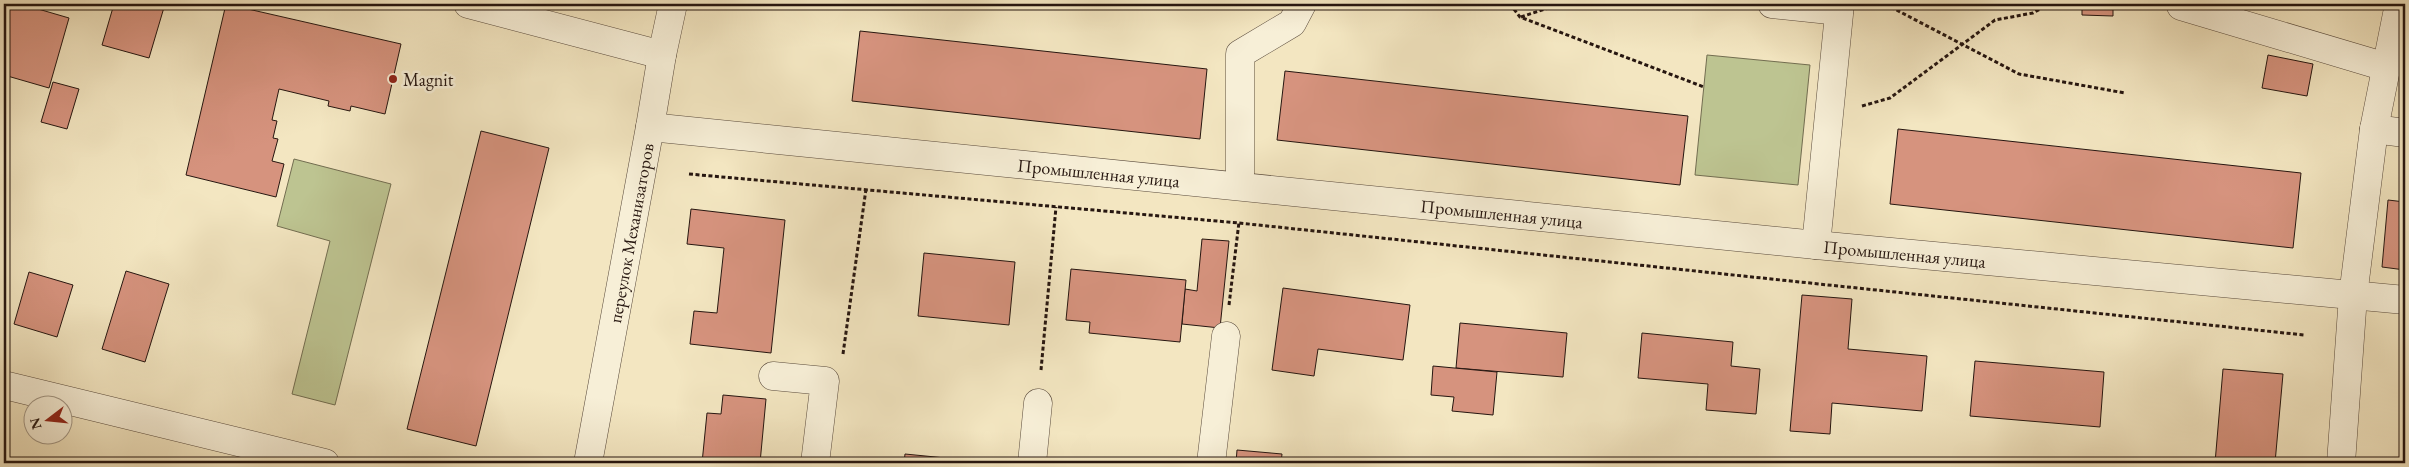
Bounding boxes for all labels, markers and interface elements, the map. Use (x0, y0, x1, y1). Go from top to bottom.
place label: Magnit (403, 68, 454, 91)
marker: Magnit (387, 73, 399, 85)
street label: переулок Механизаторов (603, 141, 658, 325)
street label: Промышленная улица (1016, 153, 1182, 192)
street label: Промышленная улица (1419, 194, 1585, 233)
street label: Промышленная улица (1822, 234, 1988, 272)
north arrow (22, 394, 72, 444)
text: N (25, 415, 46, 432)

